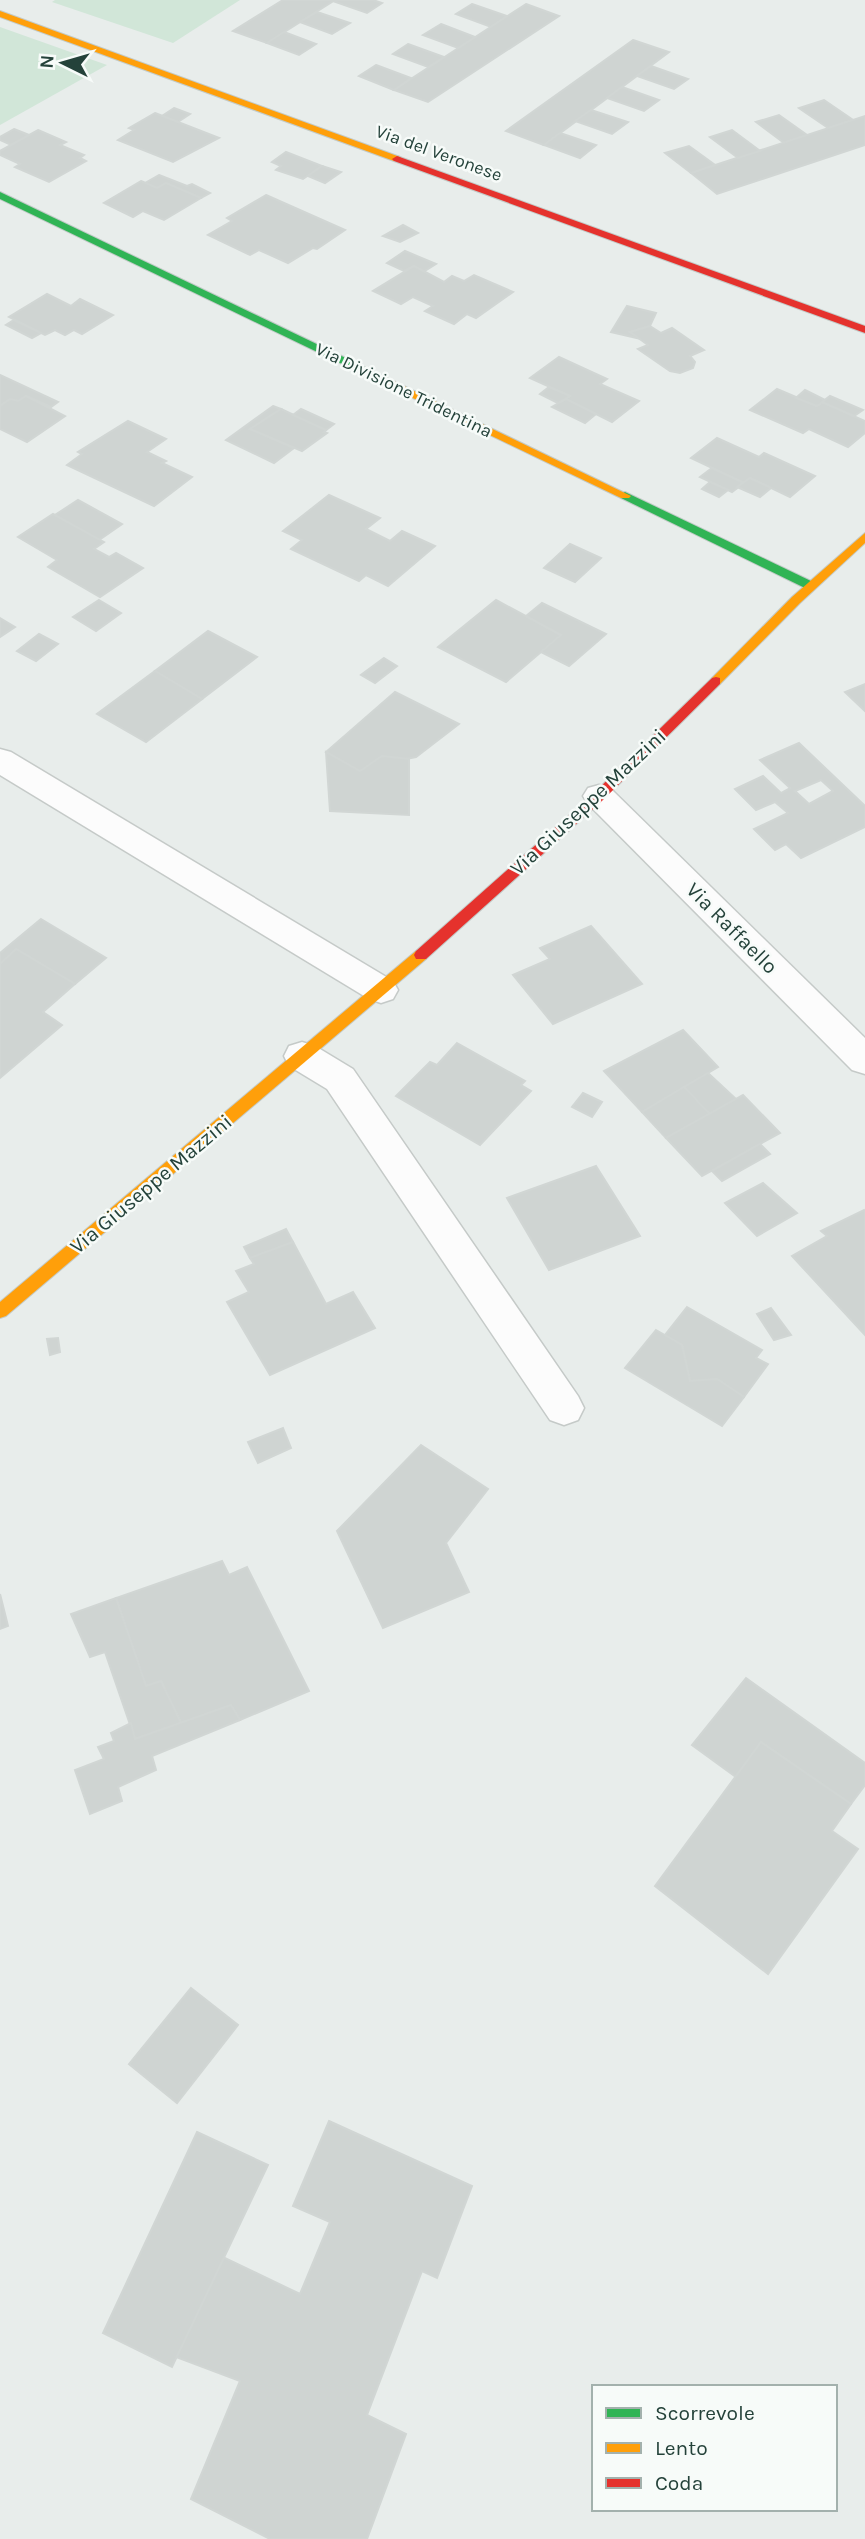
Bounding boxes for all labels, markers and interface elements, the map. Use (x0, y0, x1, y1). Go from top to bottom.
north arrow (28, 28, 98, 98)
text: N (36, 54, 59, 69)
street label: Via del Veronese (373, 120, 505, 186)
street label: Via Divisione Tridentina (312, 338, 496, 442)
street label: Via Giuseppe Mazzini (505, 724, 671, 880)
street label: Via Raffaello (681, 877, 783, 979)
street label: Via Giuseppe Mazzini (65, 1109, 237, 1259)
legend (592, 2385, 837, 2511)
text: Scorrevole (655, 2401, 755, 2425)
text: Lento (655, 2436, 708, 2460)
text: Coda (655, 2471, 703, 2495)

